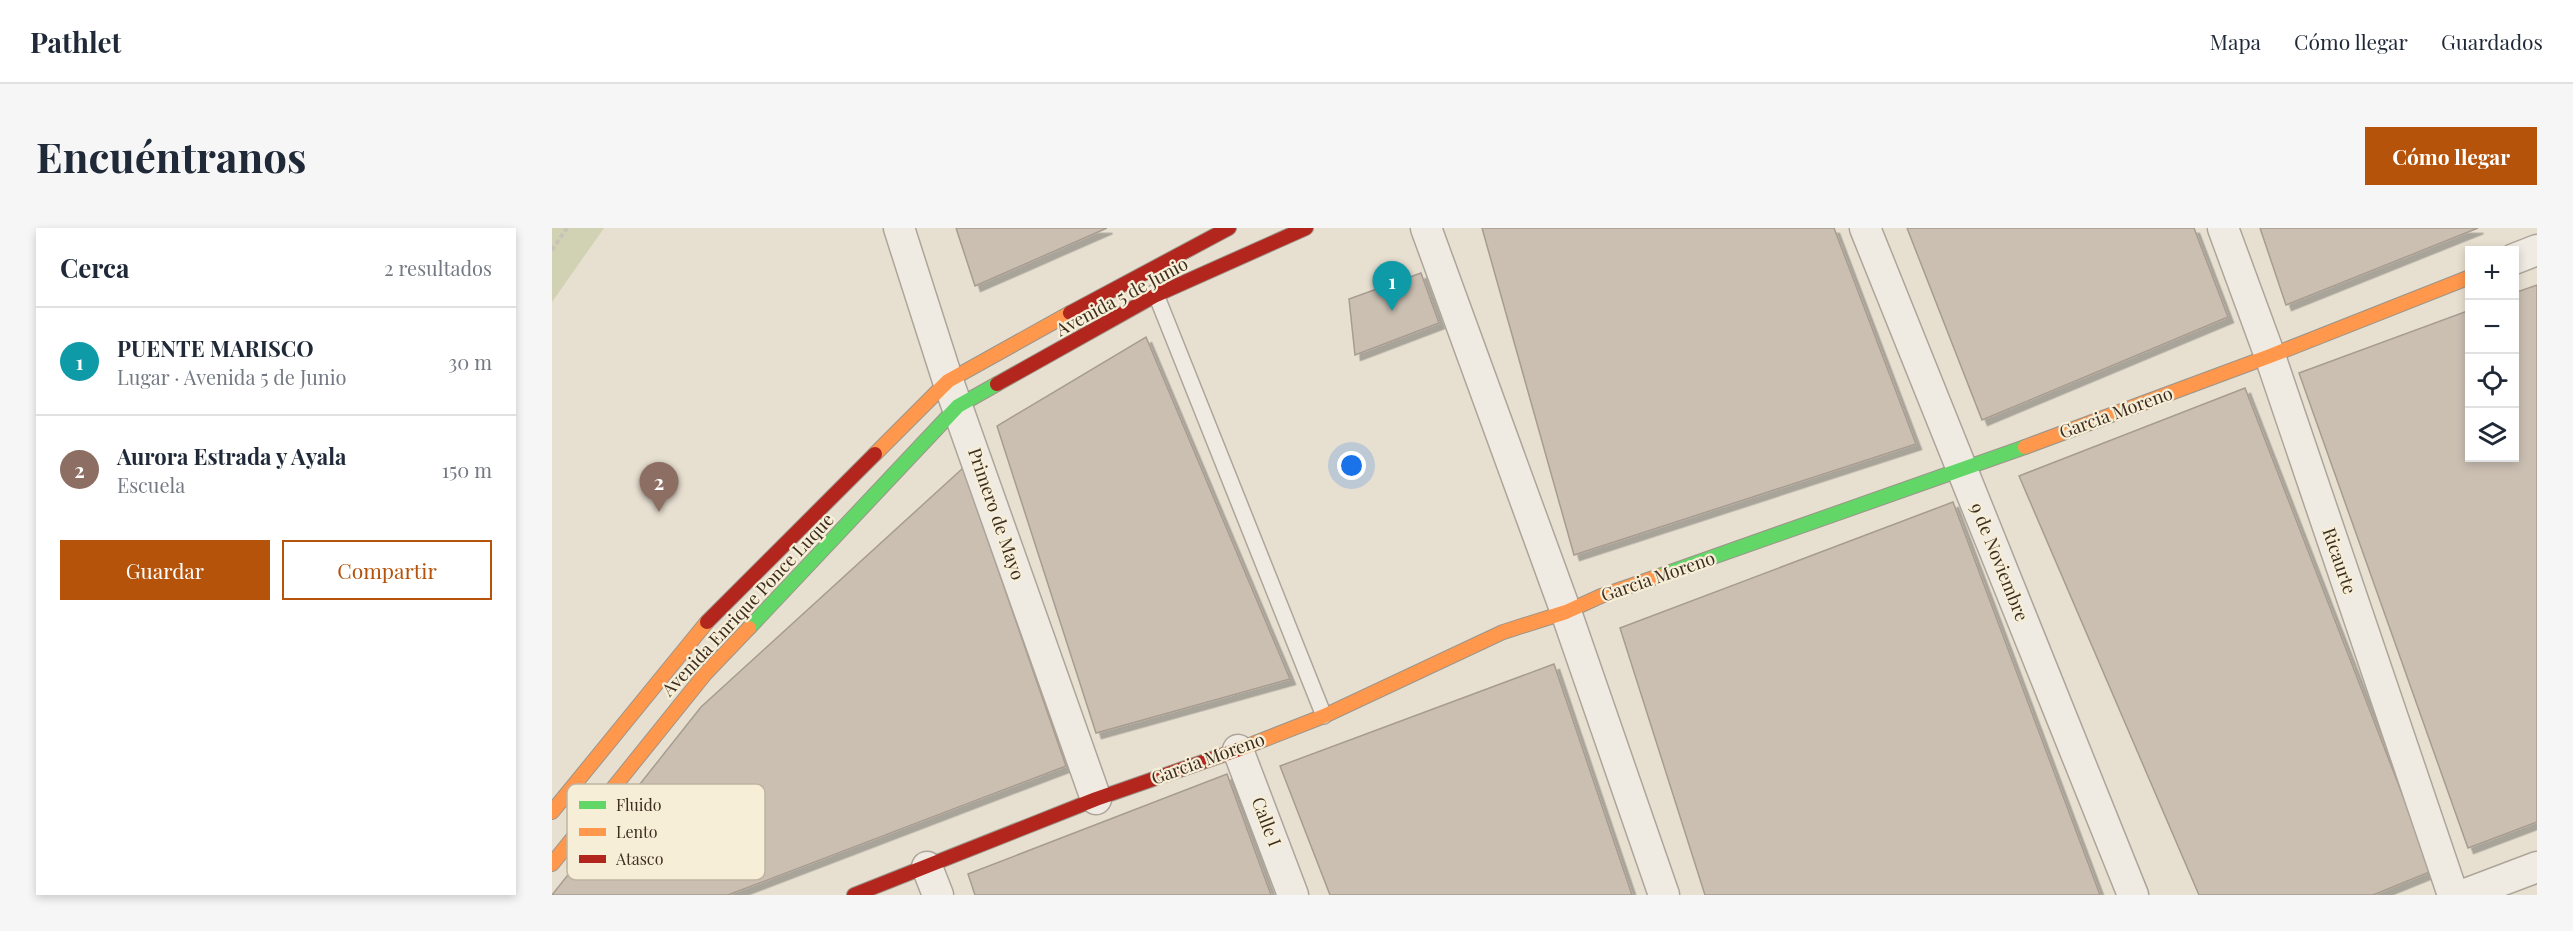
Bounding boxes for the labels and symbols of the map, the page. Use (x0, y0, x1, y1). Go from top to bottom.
street label: Avenida 5 de Junio (1050, 251, 1192, 342)
pin: 1 (1372, 262, 1412, 311)
street label: Garcia Moreno (2056, 380, 2176, 444)
street label: Primero de Mayo (963, 444, 1031, 583)
your location (1337, 451, 1366, 480)
pin: 2 (640, 462, 678, 512)
street label: 9 de Noviembre (1965, 499, 2035, 624)
street label: Avenida Enrique Ponce Luque (655, 508, 839, 702)
street label: Ricaurte (2317, 524, 2362, 597)
street label: Garcia Moreno (1598, 545, 1718, 607)
street label: Garcia Moreno (1148, 726, 1268, 790)
legend (567, 784, 765, 880)
street label: Calle I (1247, 793, 1287, 850)
text: Fluido (616, 794, 662, 815)
text: Lento (616, 821, 658, 842)
text: Atasco (615, 848, 664, 869)

